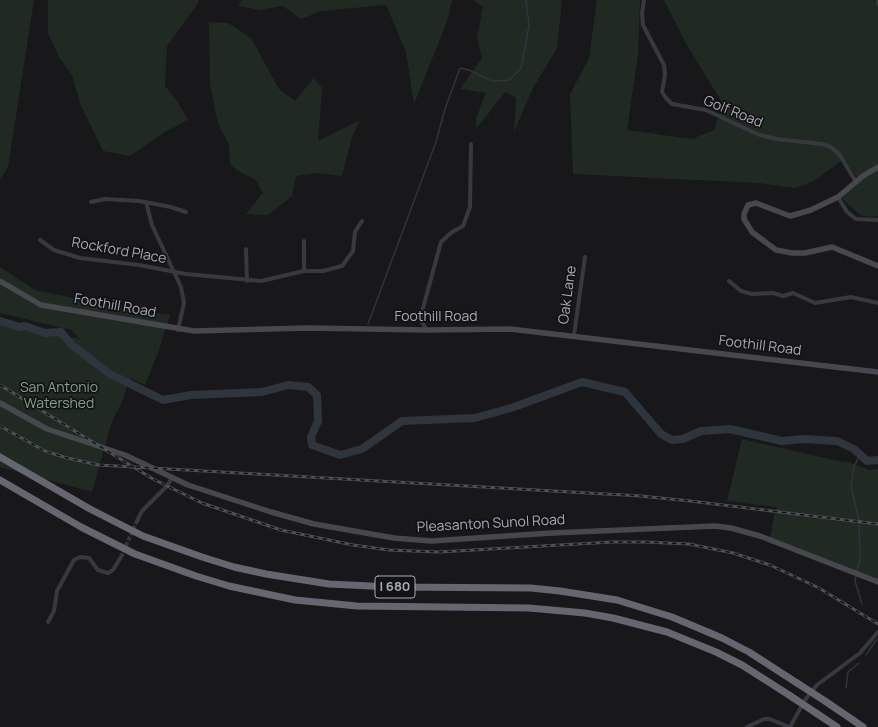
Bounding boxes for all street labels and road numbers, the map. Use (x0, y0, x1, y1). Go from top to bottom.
street label: Golf Road (701, 93, 765, 131)
street label: Rockford Place (70, 234, 168, 268)
street label: Oak Lane (556, 265, 580, 325)
street label: Foothill Road (73, 291, 157, 321)
street label: Foothill Road (394, 309, 478, 325)
street label: Foothill Road (718, 333, 802, 359)
street label: Pleasanton Sunol Road (416, 512, 566, 536)
road number: I 680 (375, 576, 415, 598)

